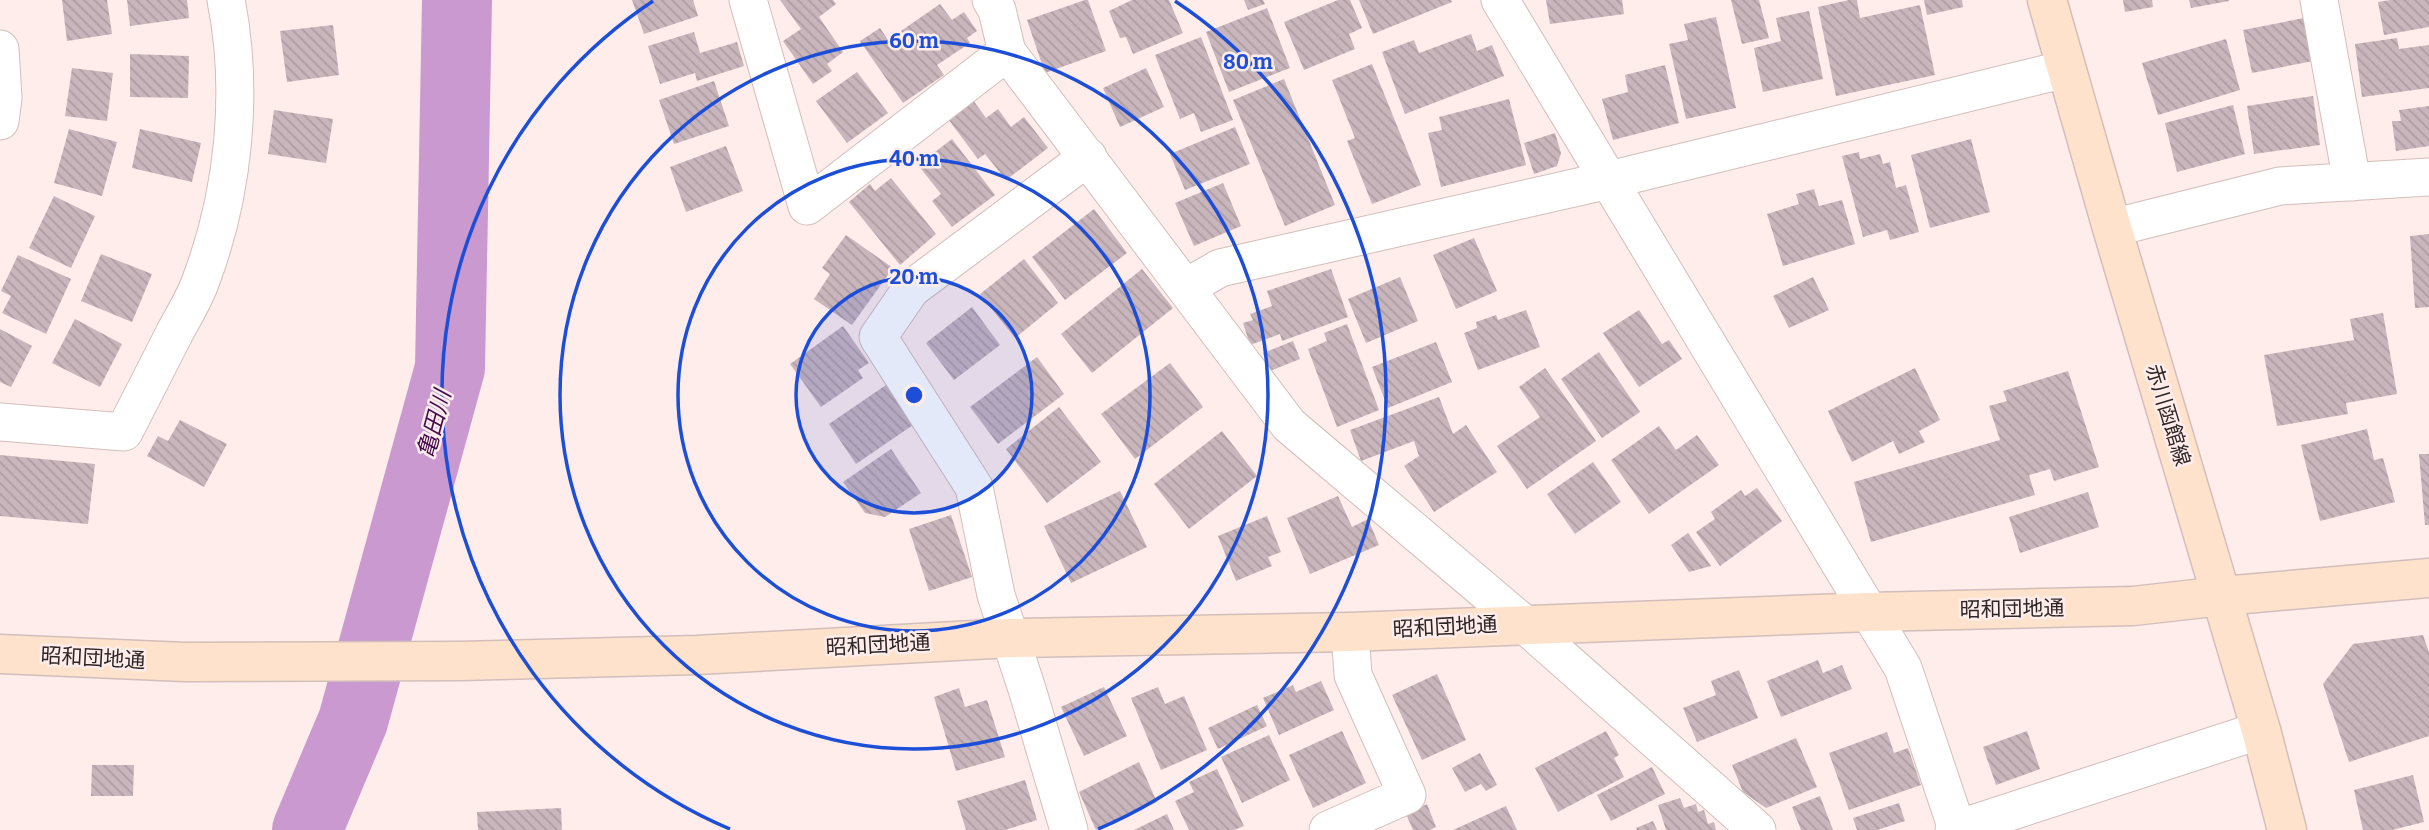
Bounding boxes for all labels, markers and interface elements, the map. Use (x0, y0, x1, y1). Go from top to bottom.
text: 60 m (889, 28, 939, 54)
text: 80 m (1223, 49, 1273, 75)
text: 40 m (889, 146, 939, 172)
text: 20 m (890, 264, 938, 290)
street label: 赤川函館線 (2140, 361, 2196, 469)
centre of rings (902, 383, 926, 407)
water label: 亀田川 (412, 384, 457, 461)
street label: 昭和団地通 (1959, 595, 2065, 623)
street label: 昭和団地通 (1392, 611, 1498, 643)
street label: 昭和団地通 (825, 629, 931, 661)
street label: 昭和団地通 (40, 642, 146, 674)

